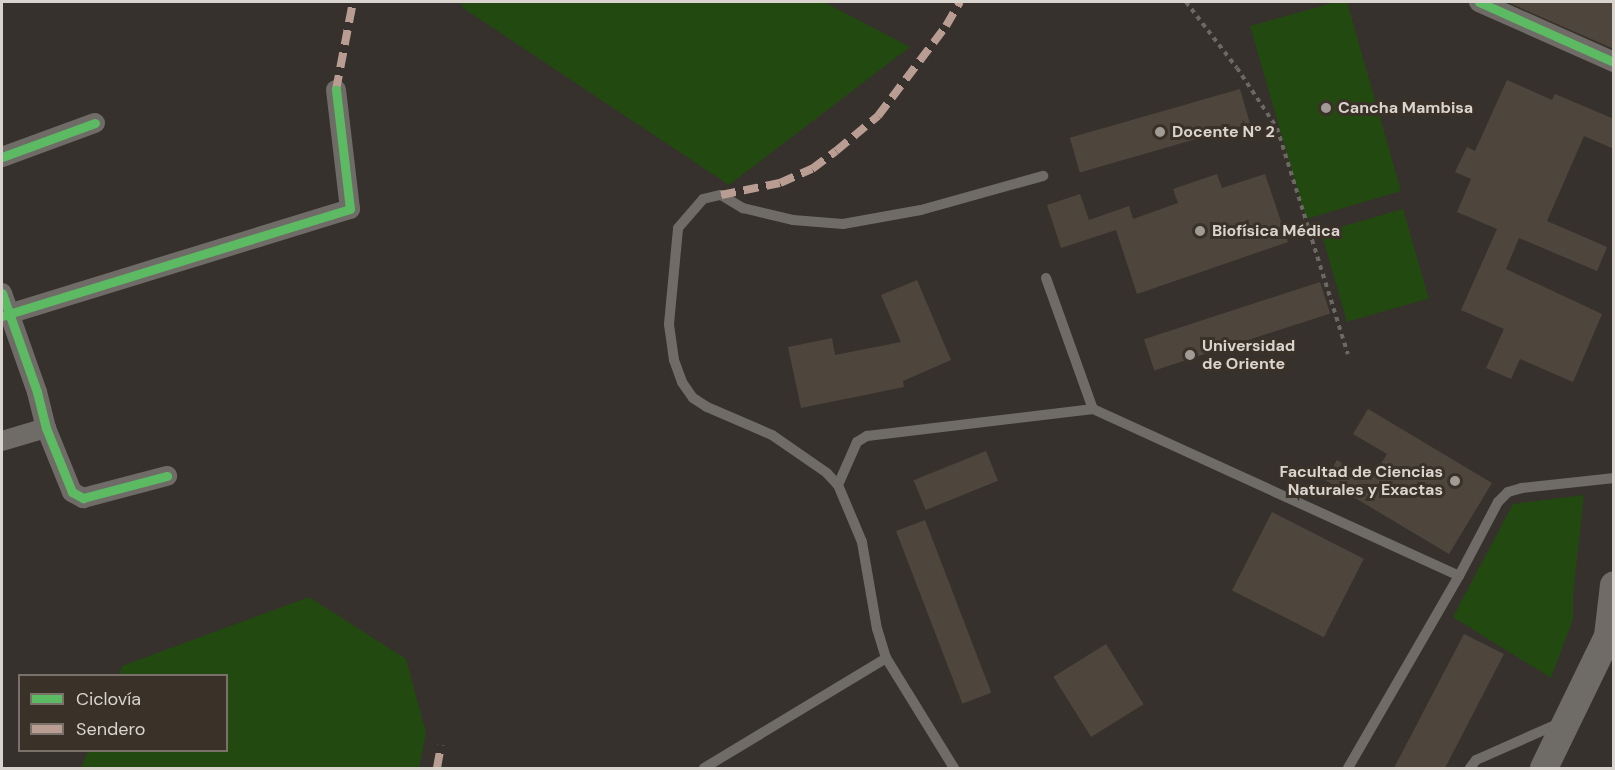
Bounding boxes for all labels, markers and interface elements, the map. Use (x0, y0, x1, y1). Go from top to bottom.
place label: Cancha Mambisa (1338, 98, 1473, 118)
marker: Cancha Mambisa (1319, 101, 1333, 115)
place label: Docente Nº 2 (1172, 122, 1275, 142)
marker: Docente Nº 2 (1153, 125, 1167, 139)
place label: Biofísica Médica (1212, 221, 1340, 241)
marker: Biofísica Médica (1193, 224, 1207, 238)
place label: Universidad de Oriente (1202, 336, 1295, 374)
marker: Universidad de Oriente (1183, 348, 1197, 362)
place label: Facultad de Ciencias Naturales y Exactas (1279, 462, 1443, 500)
marker: Facultad de Ciencias Naturales y Exactas (1448, 474, 1462, 488)
legend (18, 674, 228, 752)
text: Ciclovía (76, 687, 141, 711)
text: Sendero (76, 717, 146, 741)

